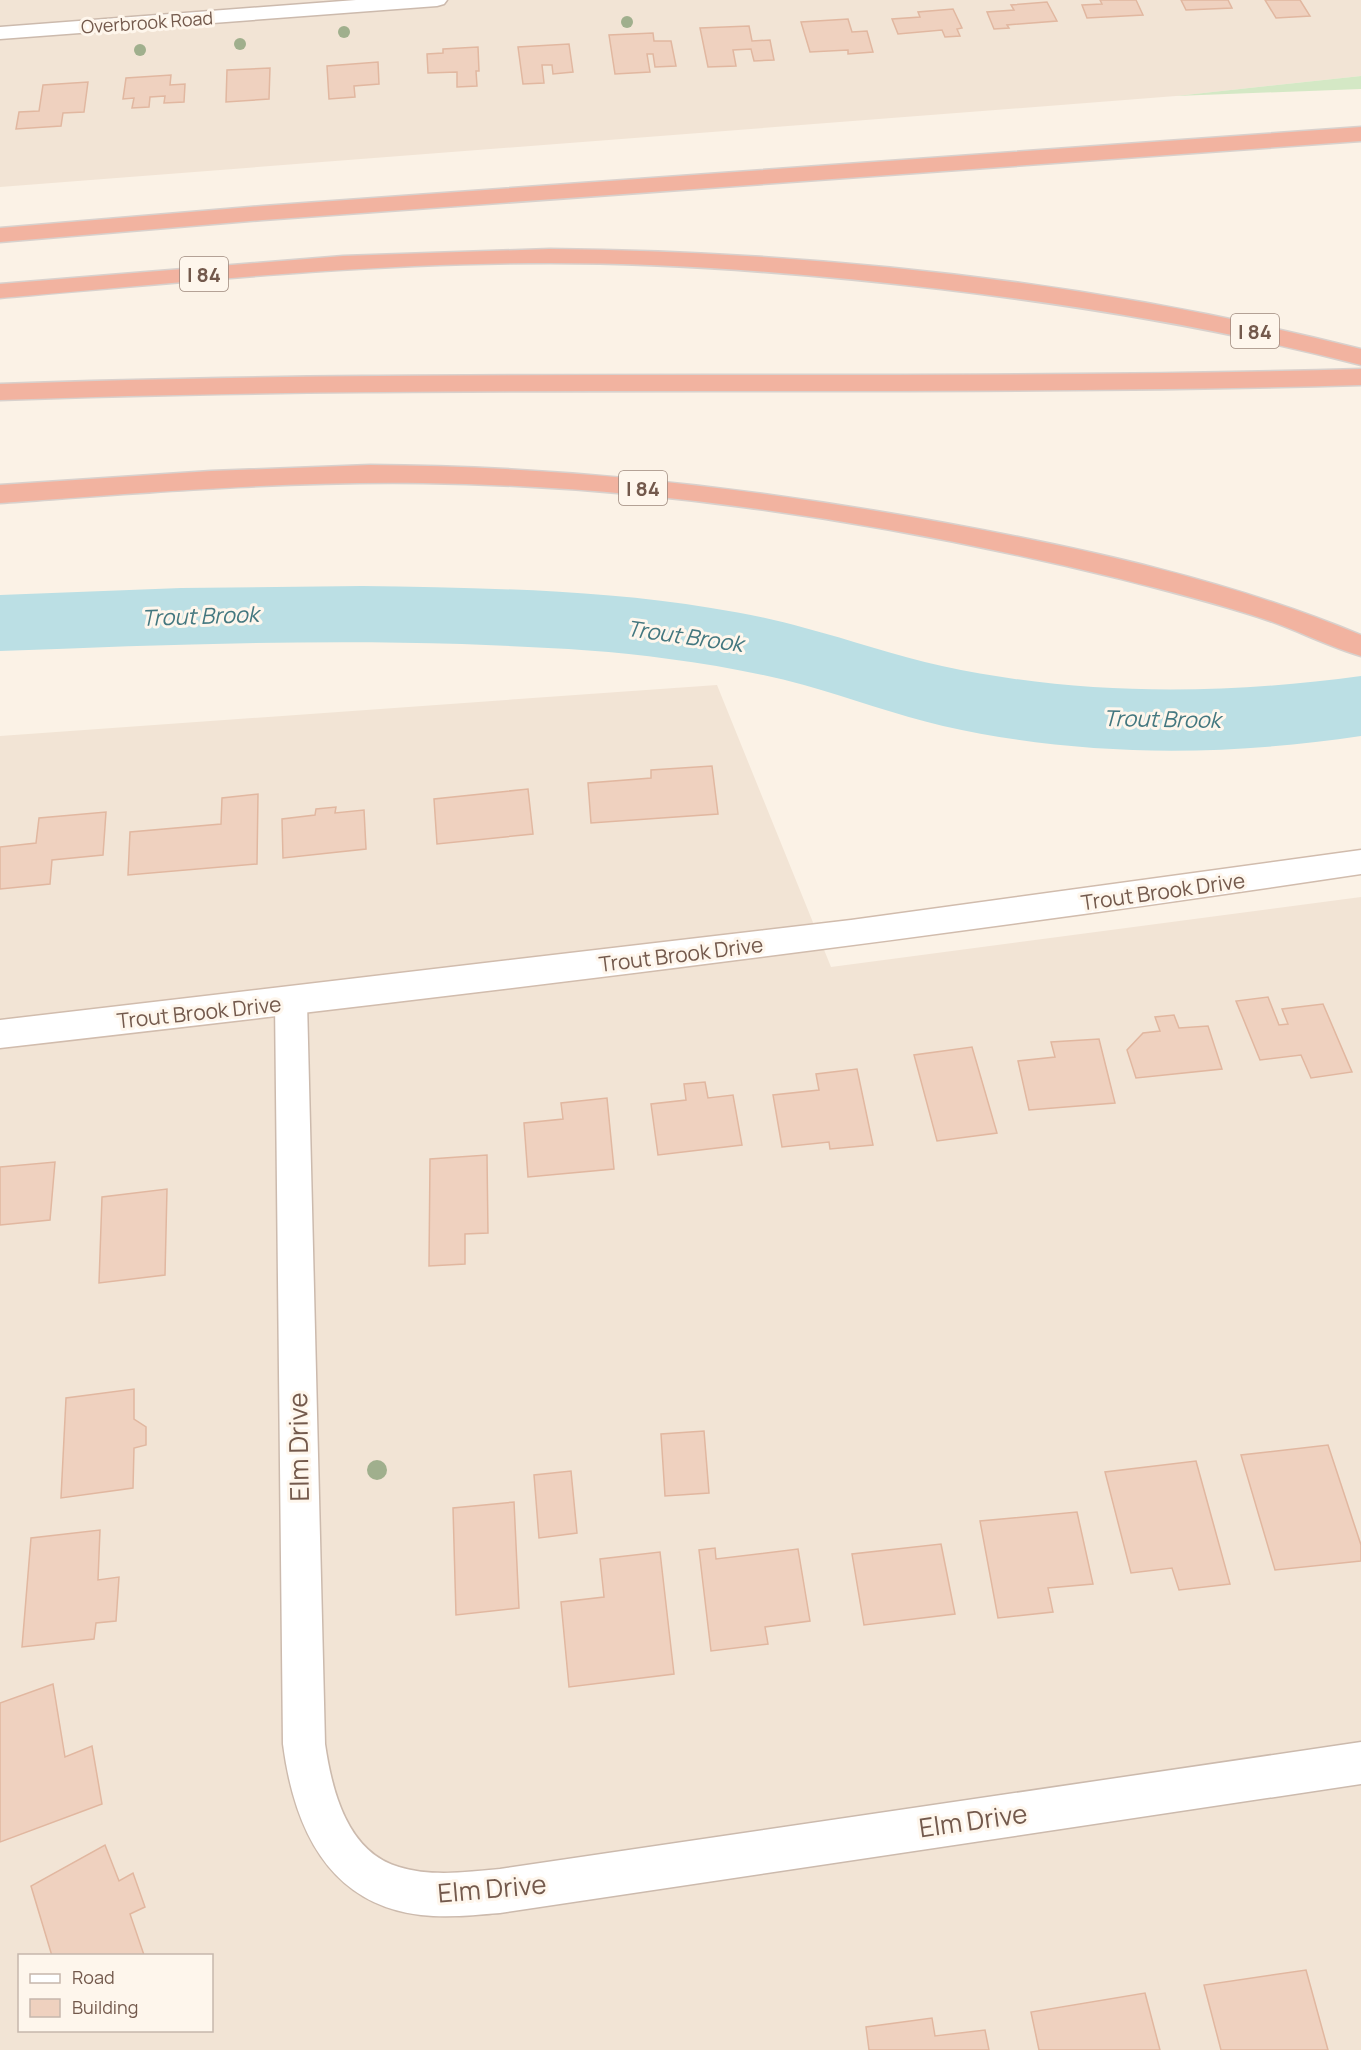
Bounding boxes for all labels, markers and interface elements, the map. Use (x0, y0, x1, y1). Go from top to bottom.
street label: Overbrook Road (80, 5, 214, 39)
road number: I 84 (180, 257, 228, 291)
road number: I 84 (1231, 314, 1279, 348)
road number: I 84 (619, 471, 667, 505)
water label: Trout Brook (141, 599, 262, 633)
water label: Trout Brook (625, 613, 748, 659)
water label: Trout Brook (1103, 703, 1224, 735)
street label: Trout Brook Drive (1079, 866, 1247, 916)
street label: Trout Brook Drive (597, 930, 765, 978)
street label: Trout Brook Drive (115, 989, 283, 1035)
street label: Elm Drive (279, 1392, 317, 1502)
street label: Elm Drive (917, 1795, 1029, 1845)
street label: Elm Drive (436, 1865, 548, 1911)
legend (18, 1954, 213, 2032)
text: Road (72, 1965, 115, 1989)
text: Building (72, 1995, 138, 2019)

